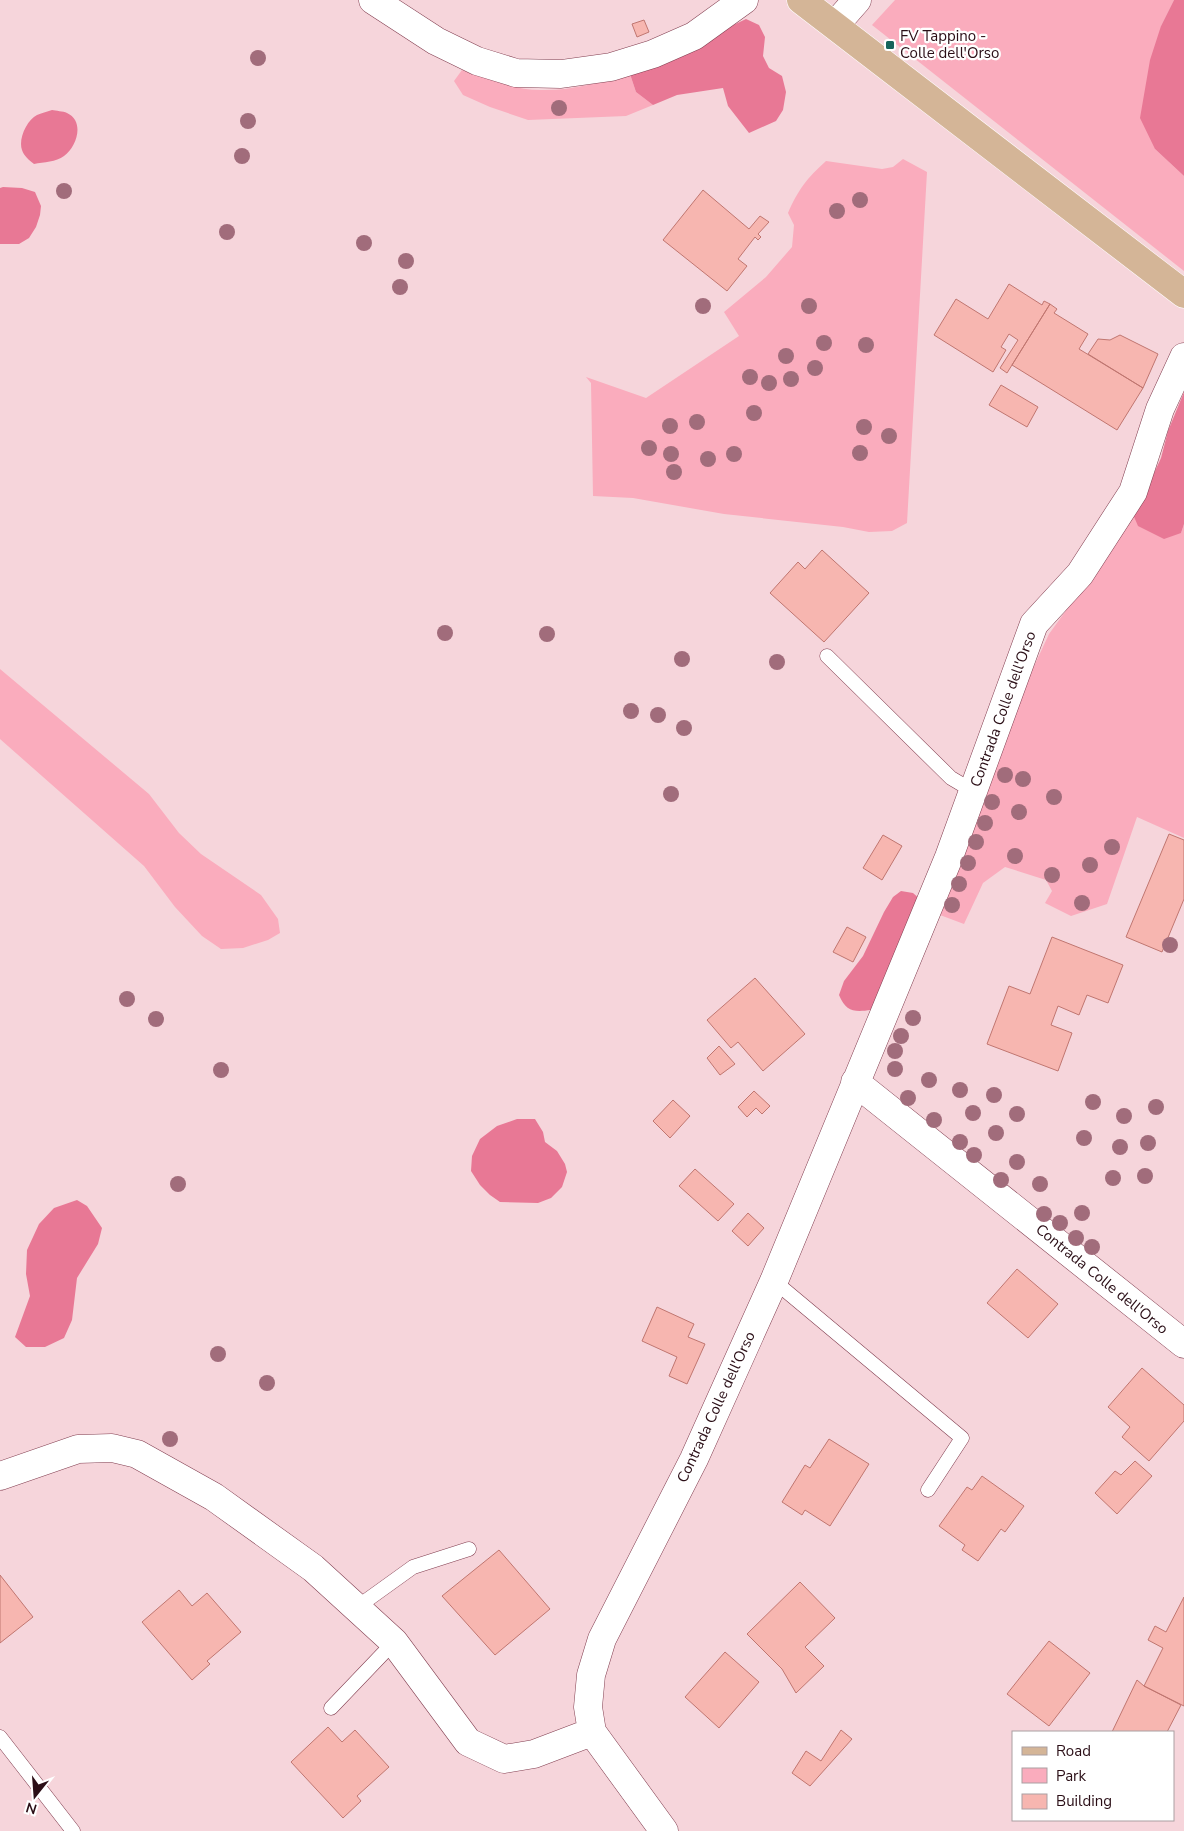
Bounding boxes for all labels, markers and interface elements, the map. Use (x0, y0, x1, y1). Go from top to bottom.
place label: FV Tappino - Colle dell'Orso (900, 26, 999, 63)
marker: FV Tappino - Colle dell'Orso (884, 39, 896, 51)
street label: Contrada Colle dell'Orso (965, 628, 1041, 790)
street label: Contrada Colle dell'Orso (1032, 1219, 1172, 1339)
street label: Contrada Colle dell'Orso (672, 1328, 760, 1486)
legend (1012, 1731, 1174, 1821)
text: Road (1056, 1741, 1091, 1761)
text: Park (1056, 1766, 1086, 1786)
north arrow (10, 1771, 60, 1821)
text: Building (1056, 1791, 1112, 1811)
text: N (24, 1797, 39, 1819)

